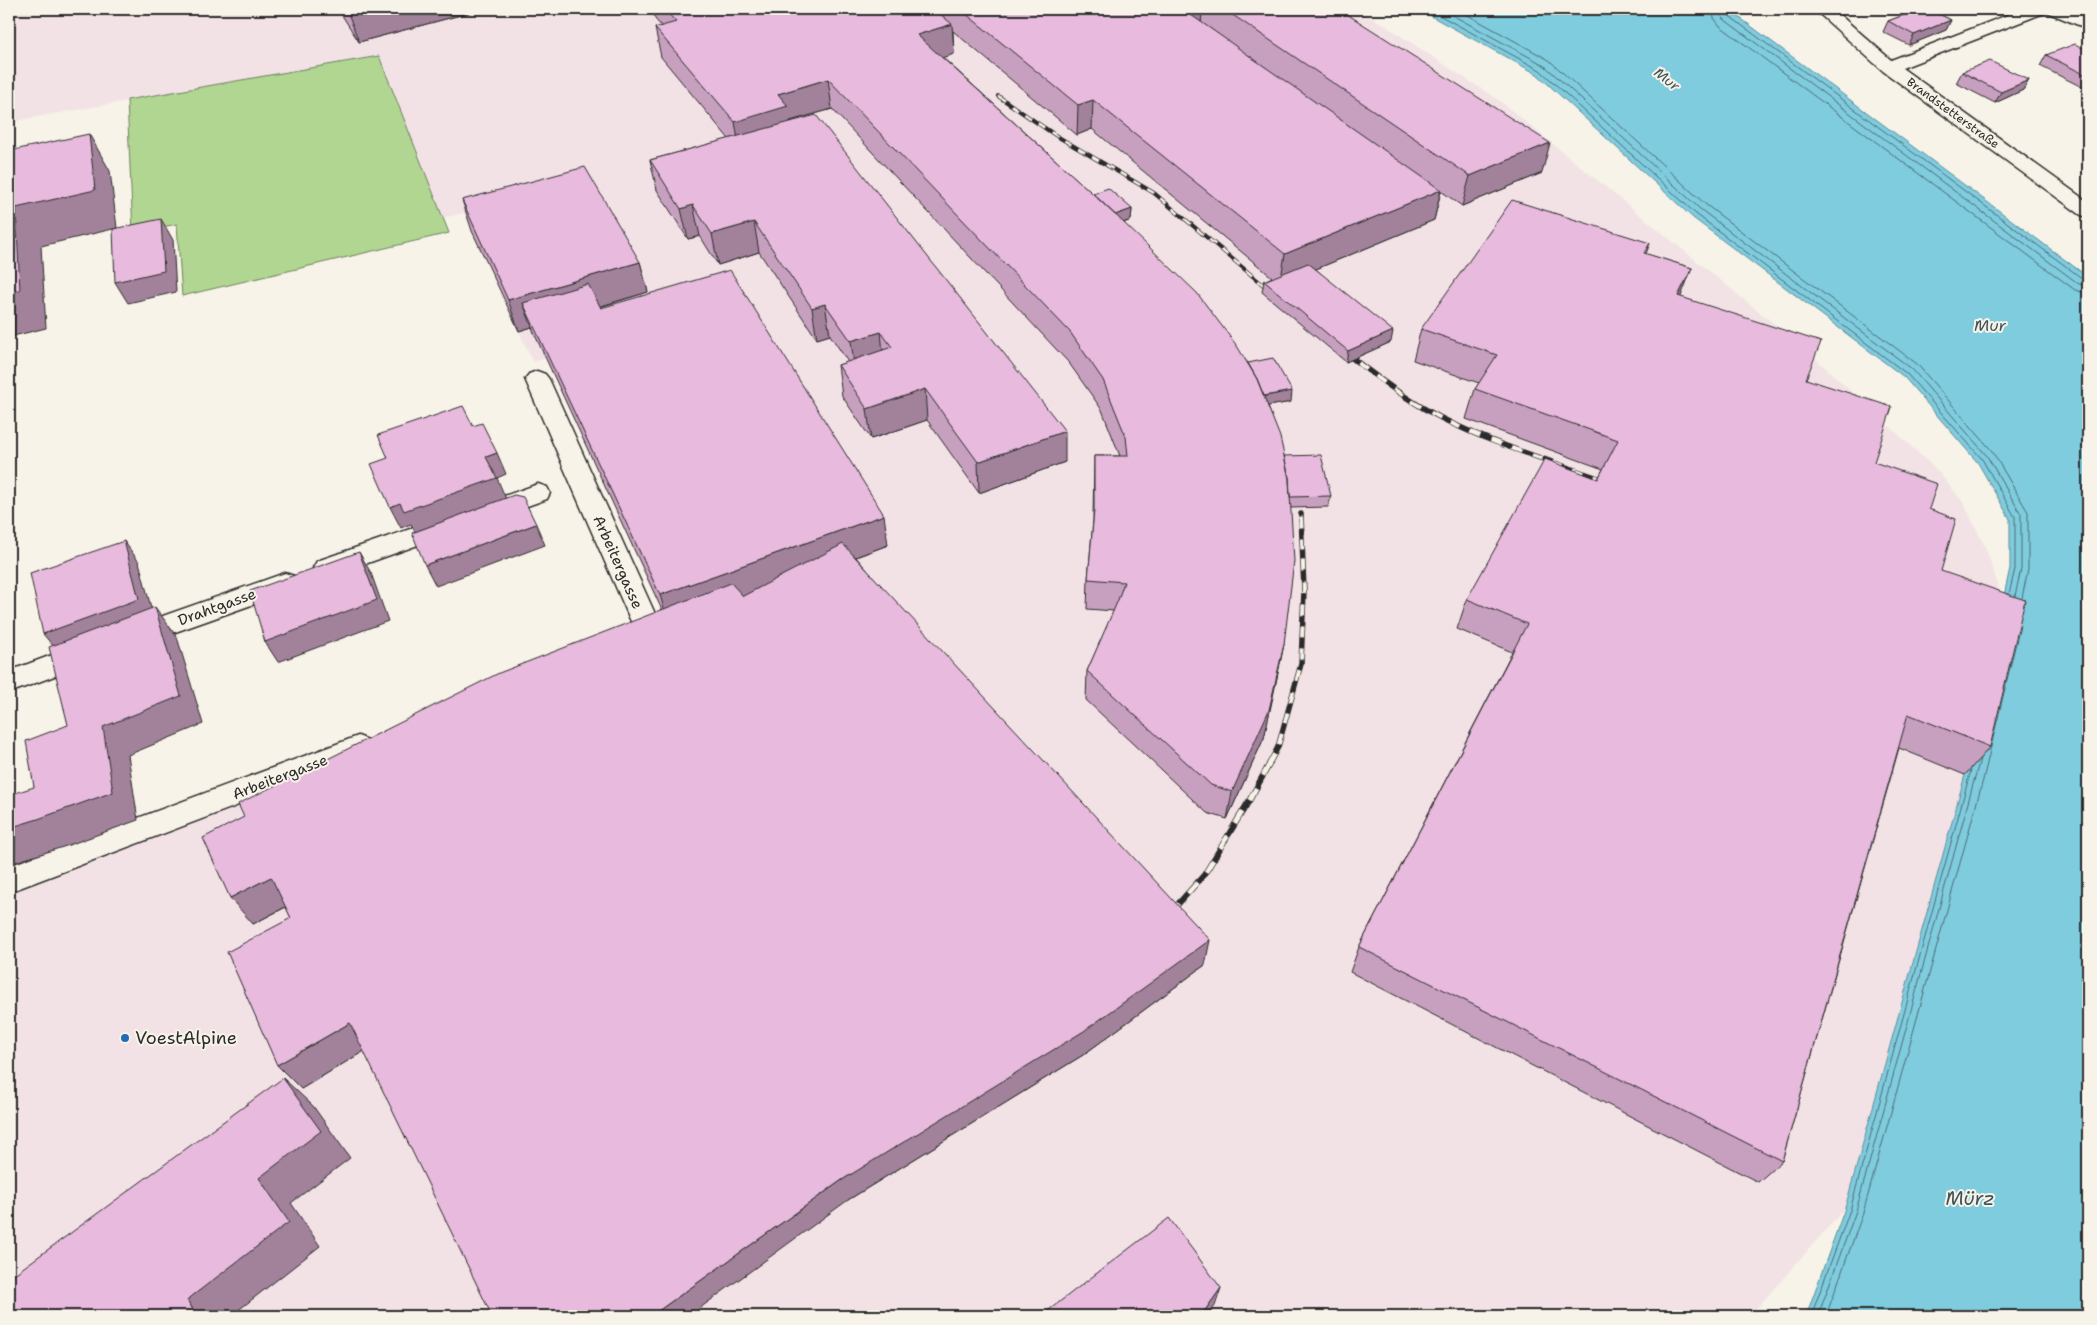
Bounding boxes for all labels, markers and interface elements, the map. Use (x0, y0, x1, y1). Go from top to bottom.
water label: Mur (1650, 63, 1684, 95)
street label: Brandstetterstraße (1903, 74, 2003, 152)
water label: Mur (1974, 315, 2006, 336)
street label: Arbeitergasse (588, 512, 648, 612)
street label: Drahtgasse (175, 584, 259, 630)
street label: Arbeitergasse (229, 750, 331, 804)
place label: VoestAlpine (135, 1026, 237, 1050)
marker: VoestAlpine (119, 1032, 131, 1044)
water label: Mürz (1946, 1186, 1994, 1211)

